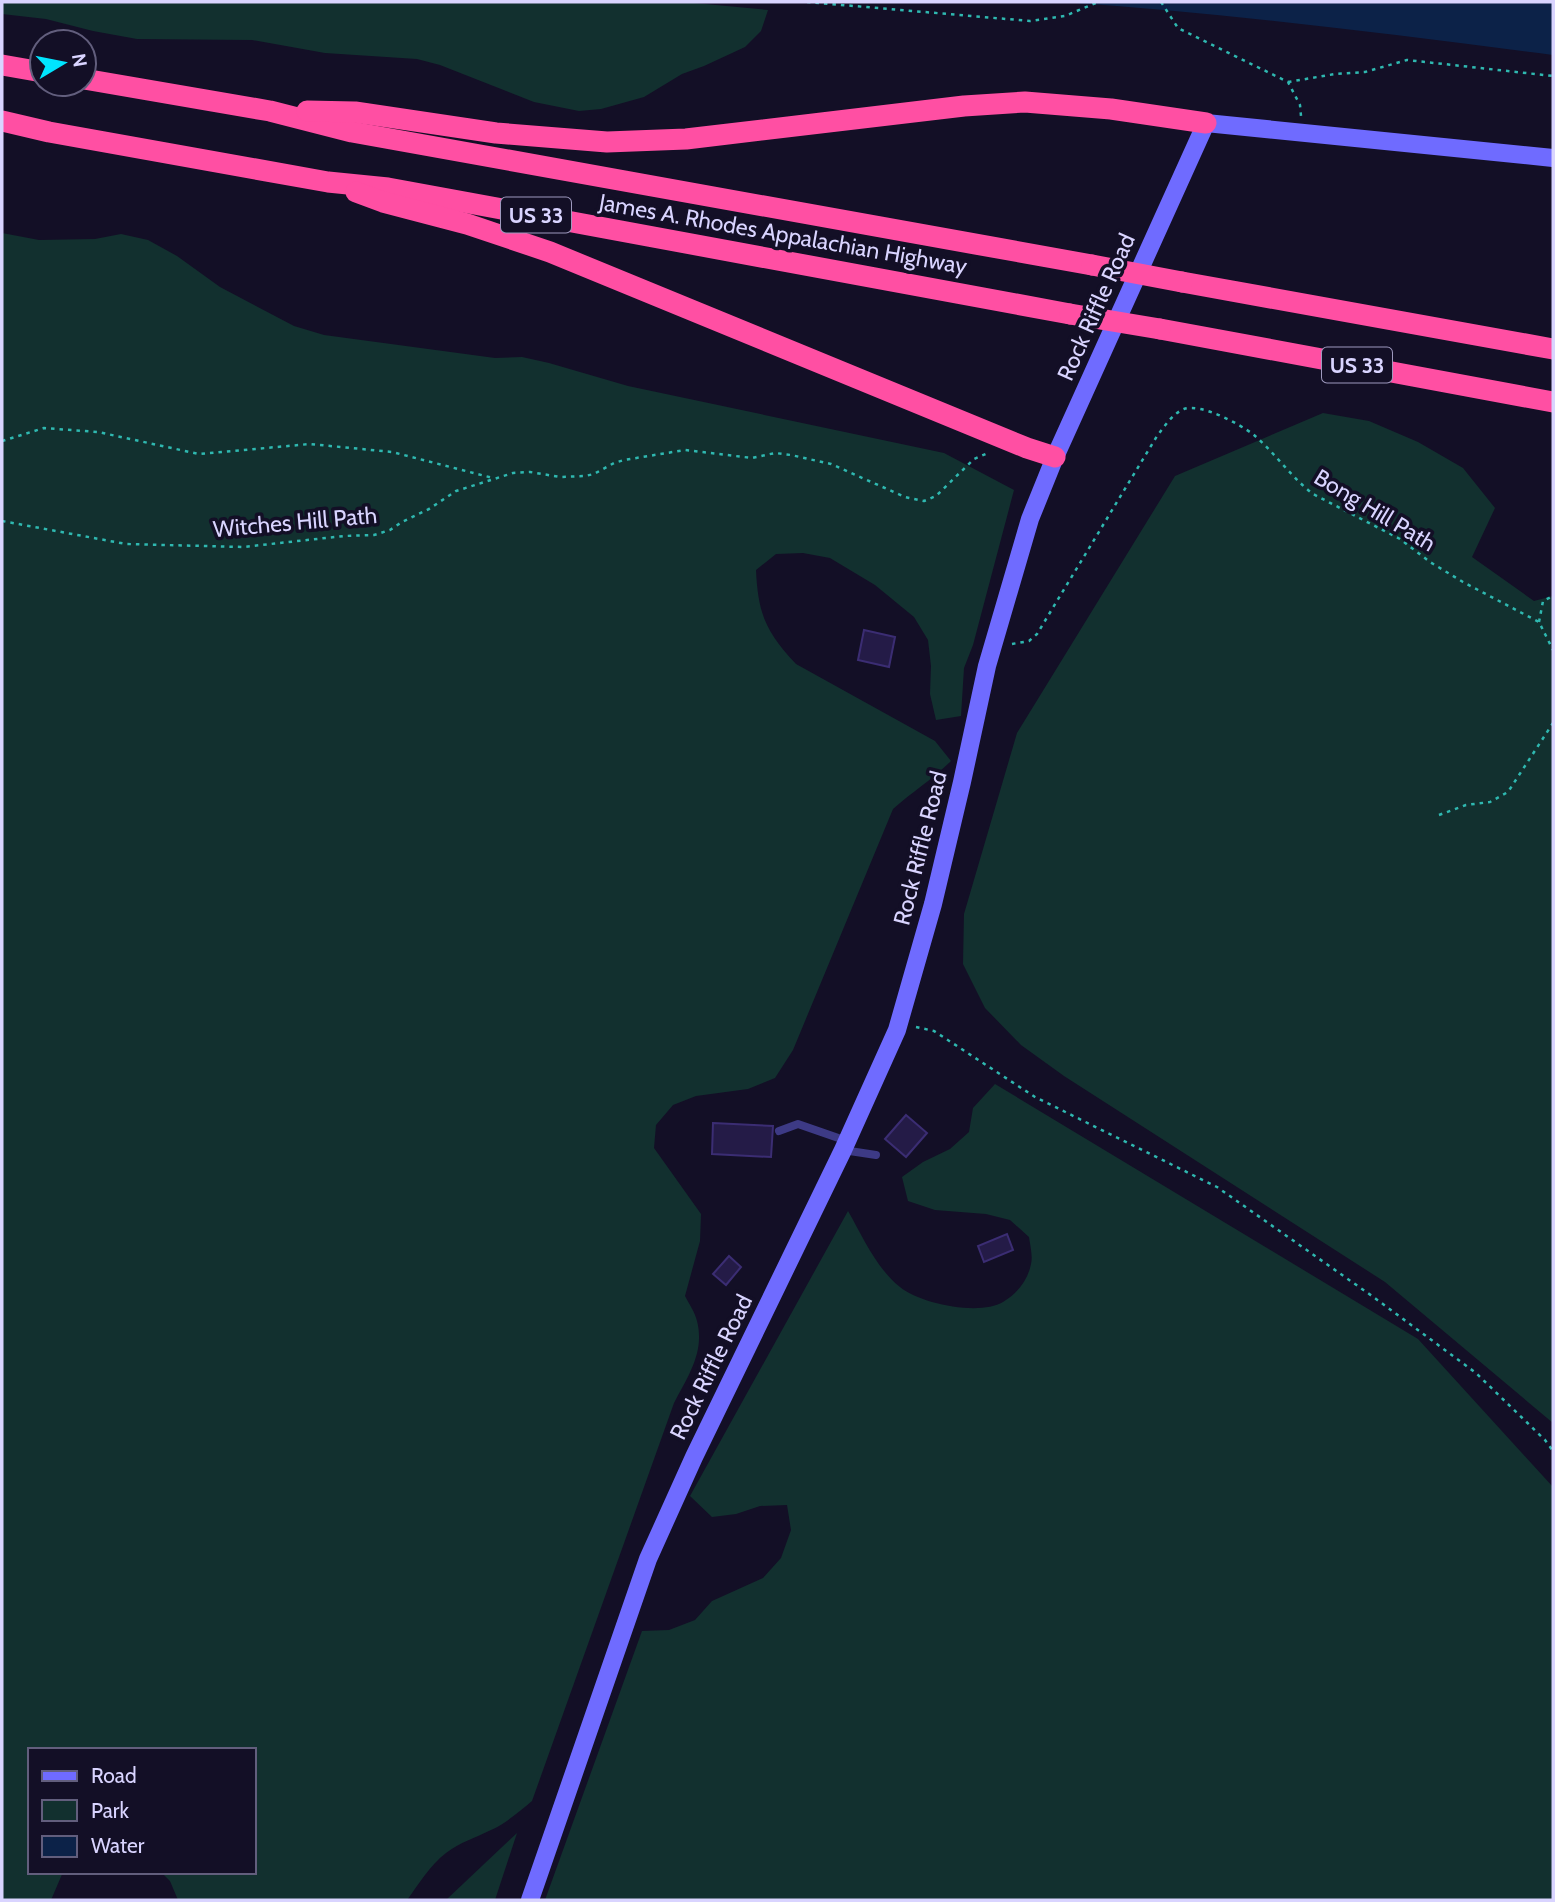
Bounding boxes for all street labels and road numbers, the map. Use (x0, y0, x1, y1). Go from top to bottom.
street label: James A. Rhodes Appalachian Highway (596, 188, 970, 280)
road number: US 33 (501, 198, 571, 232)
street label: Rock Riffle Road (1051, 229, 1141, 385)
road number: US 33 (1322, 348, 1392, 382)
street label: Bong Hill Path (1309, 463, 1441, 557)
street label: Witches Hill Path (212, 501, 378, 543)
street label: Rock Riffle Road (887, 768, 953, 928)
street label: Rock Riffle Road (664, 1290, 758, 1444)

